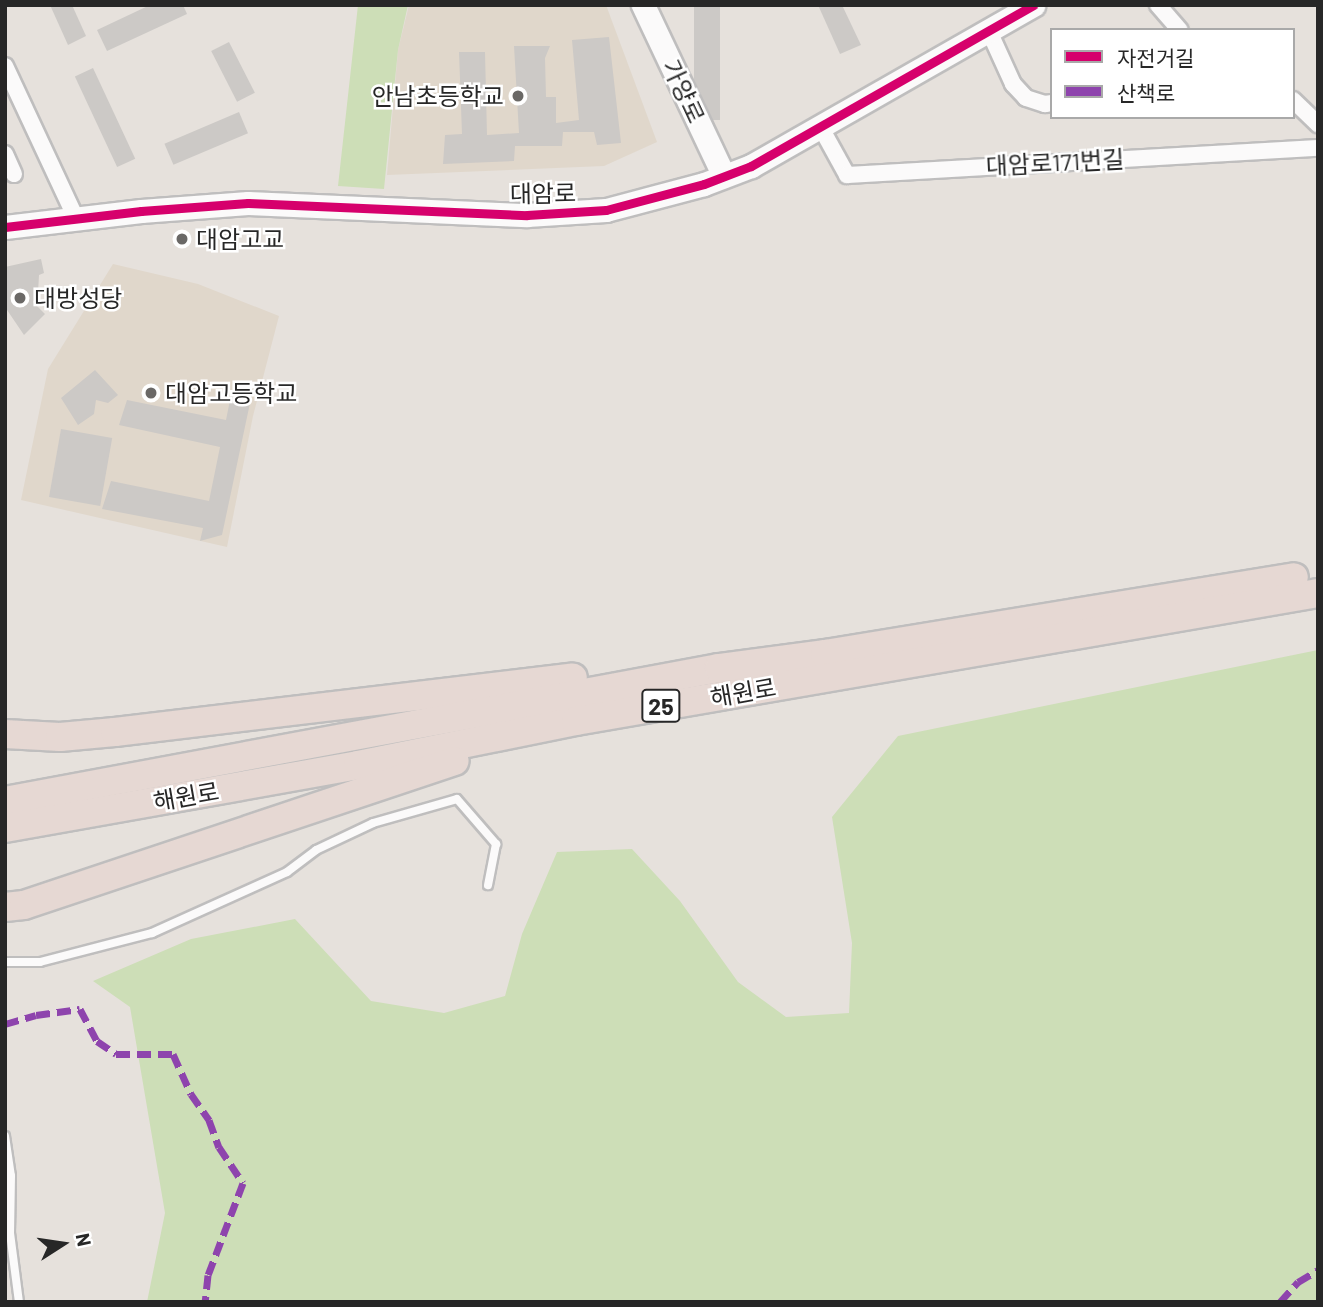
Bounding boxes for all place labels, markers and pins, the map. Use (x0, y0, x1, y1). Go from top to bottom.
place label: 안남초등학교 (372, 82, 504, 110)
marker: 안남초등학교 (510, 88, 526, 104)
place label: 대암고교 (196, 225, 284, 253)
marker: 대암고교 (174, 231, 190, 247)
place label: 대방성당 (34, 284, 122, 312)
marker: 대방성당 (12, 290, 28, 306)
place label: 대암고등학교 (165, 379, 297, 407)
marker: 대암고등학교 (143, 385, 159, 401)

